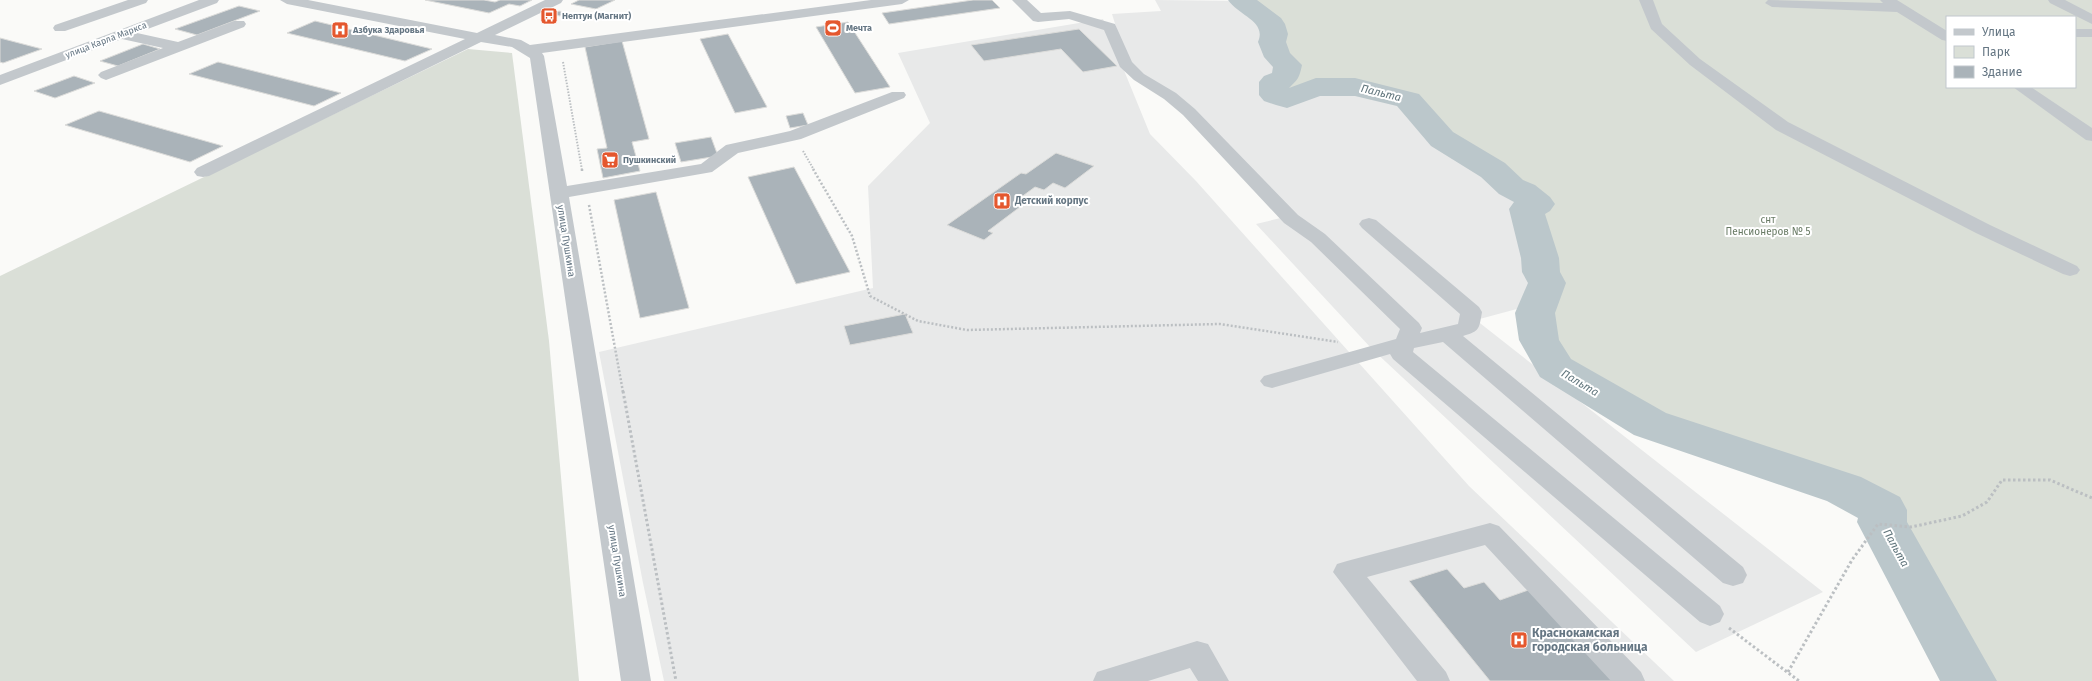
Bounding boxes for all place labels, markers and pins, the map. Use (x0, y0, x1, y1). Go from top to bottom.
bus stop icon: Нептун (Магнит) (539, 6, 559, 26)
place label: Нептун (Магнит) (562, 11, 631, 21)
sports icon: Мечта (823, 18, 843, 38)
hospital icon: Азбука Здаровья (330, 20, 350, 40)
place label: Мечта (846, 23, 872, 33)
place label: Азбука Здаровья (352, 25, 424, 35)
supermarket icon: Пушкинский (600, 150, 620, 170)
place label: Пушкинский (623, 155, 676, 165)
hospital icon: Детский корпус (992, 191, 1012, 211)
place label: Детский корпус (1014, 195, 1089, 207)
place label: Краснокамская городская больница (1532, 626, 1648, 654)
hospital icon: Краснокамская городская больница (1509, 630, 1529, 650)

